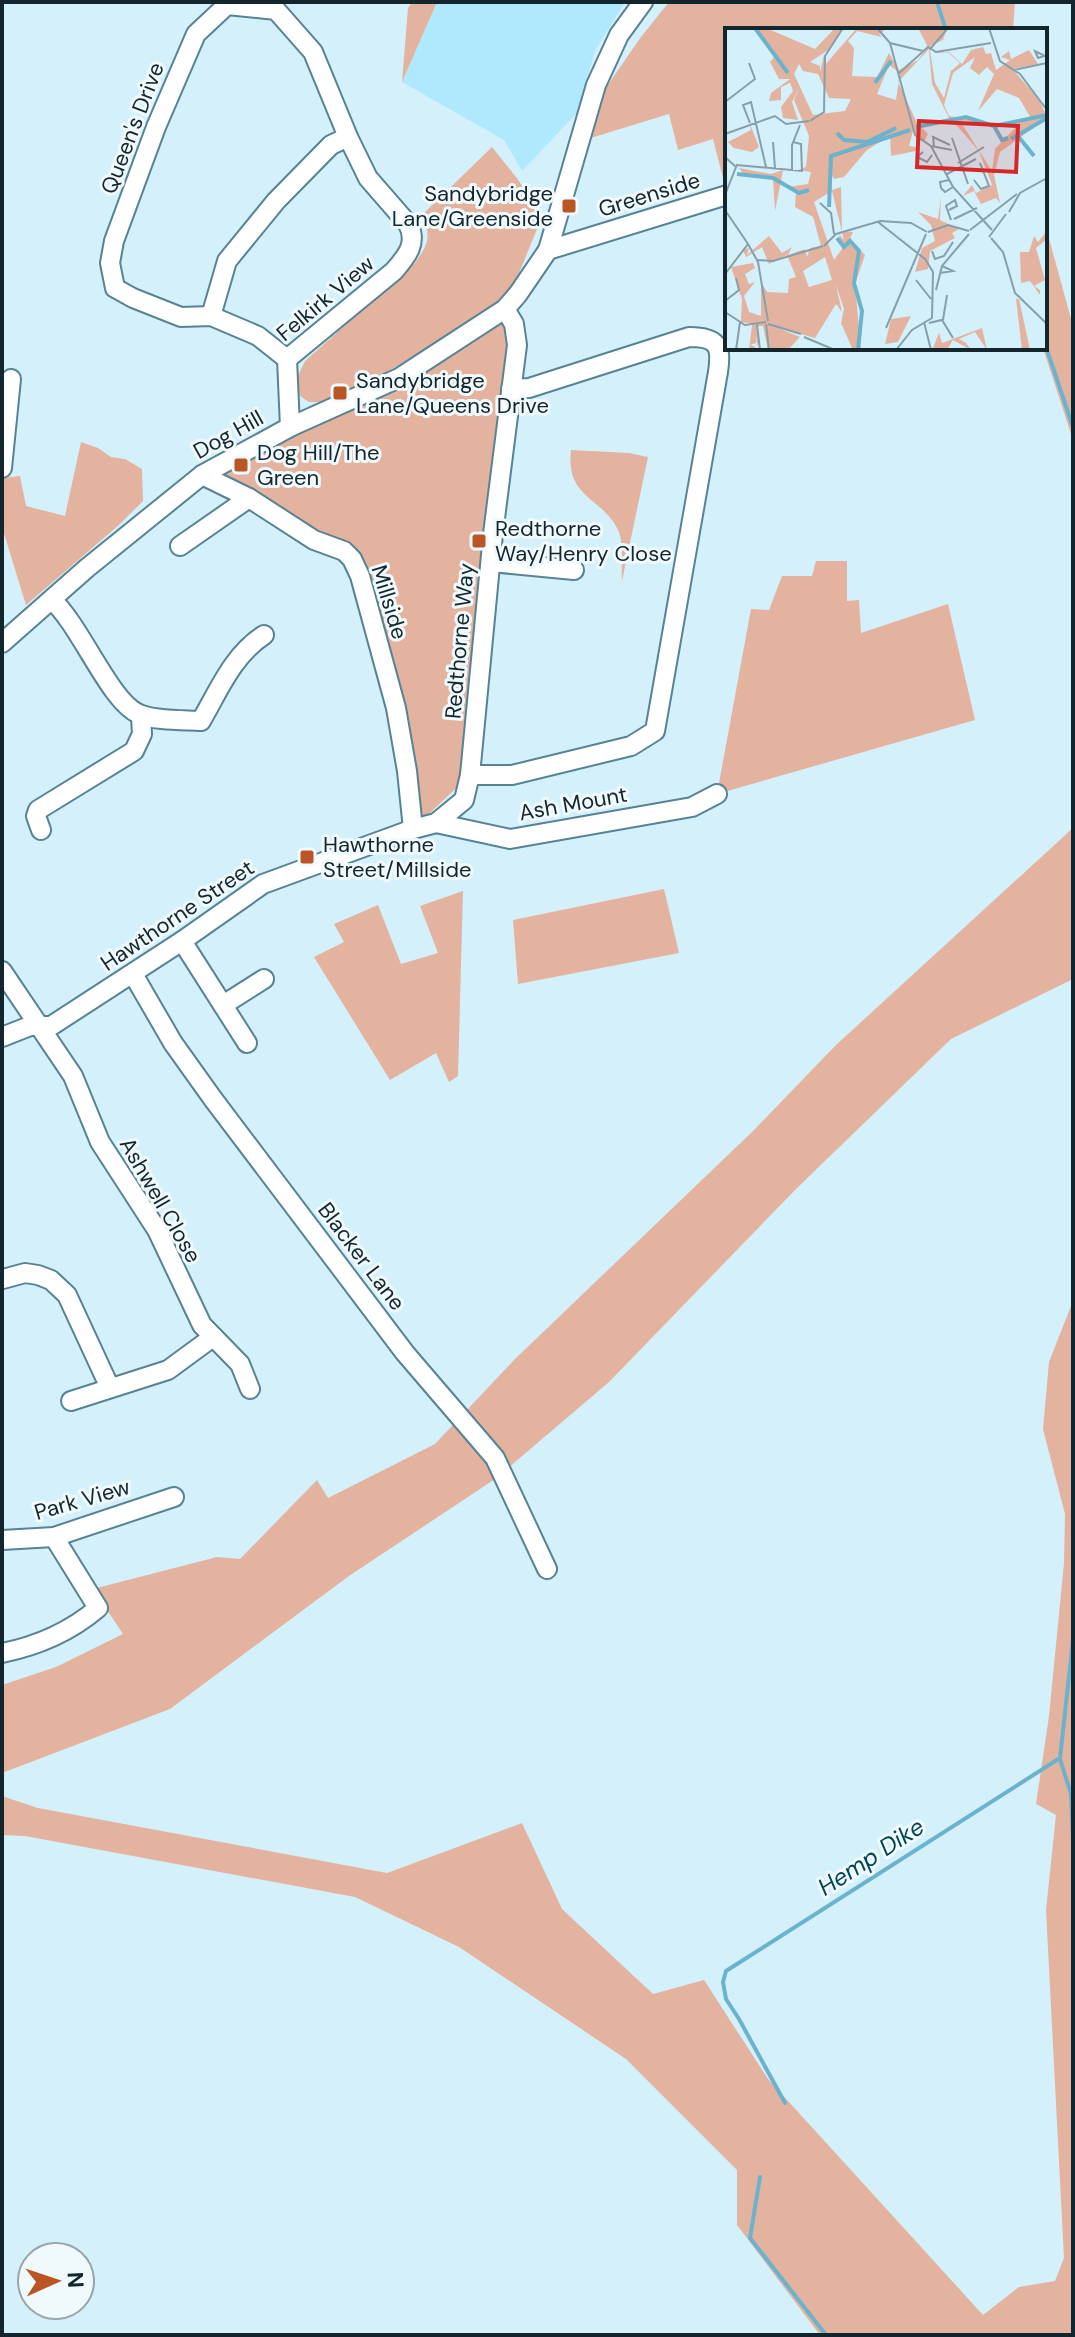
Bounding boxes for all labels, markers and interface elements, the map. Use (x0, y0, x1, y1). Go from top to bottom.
inset map (725, 28, 1047, 350)
street label: Queen's Drive (94, 58, 171, 198)
street label: Greenside (595, 165, 703, 224)
place label: Sandybridge Lane/Greenside (392, 179, 553, 233)
marker: Sandybridge Lane/Greenside (560, 197, 578, 215)
street label: Felkirk View (270, 249, 380, 348)
place label: Sandybridge Lane/Queens Drive (356, 366, 549, 420)
marker: Sandybridge Lane/Queens Drive (331, 384, 349, 402)
street label: Dog Hill (188, 403, 268, 466)
place label: Dog Hill/The Green (257, 438, 379, 492)
marker: Dog Hill/The Green (232, 456, 250, 474)
place label: Redthorne Way/Henry Close (495, 514, 672, 568)
marker: Redthorne Way/Henry Close (470, 532, 488, 550)
street label: Millside (365, 561, 415, 643)
street label: Redthorne Way (438, 562, 481, 720)
street label: Ash Mount (517, 780, 630, 827)
place label: Hawthorne Street/Millside (323, 830, 471, 884)
marker: Hawthorne Street/Millside (298, 848, 316, 866)
street label: Hawthorne Street (95, 853, 260, 978)
street label: Ashwell Close (113, 1132, 208, 1268)
street label: Blacker Lane (311, 1196, 412, 1316)
street label: Park View (31, 1472, 134, 1527)
water label: Hemp Dike (812, 1811, 930, 1902)
north arrow (16, 2241, 96, 2321)
text: N (61, 2271, 90, 2289)

